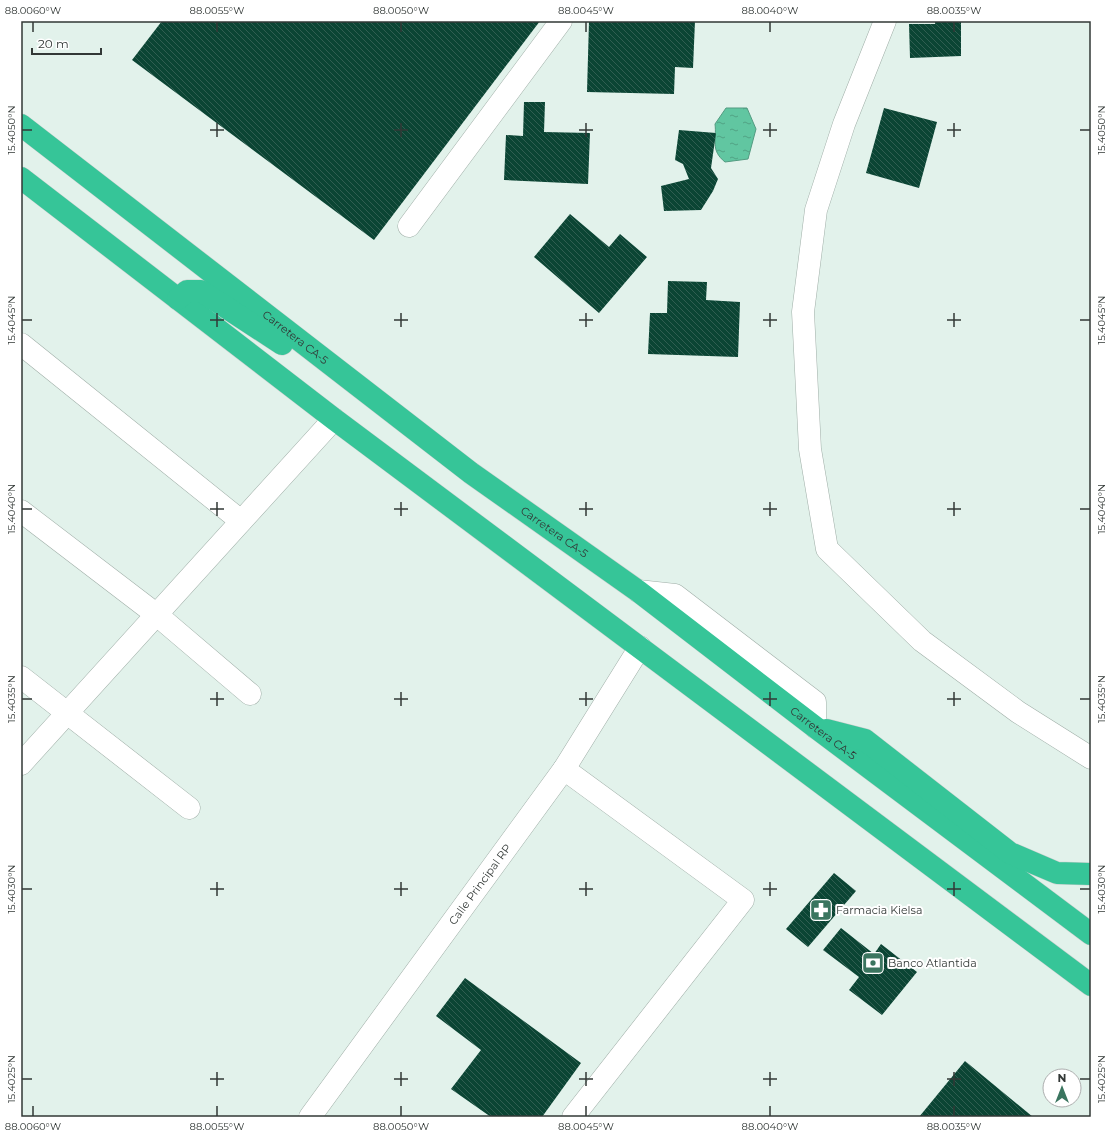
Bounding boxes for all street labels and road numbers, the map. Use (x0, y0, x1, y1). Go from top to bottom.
street label: Carretera CA-5 (260, 307, 331, 367)
street label: Carretera CA-5 (518, 503, 591, 561)
street label: Carretera CA-5 (787, 704, 859, 763)
street label: Calle Principal RP (446, 841, 514, 928)

